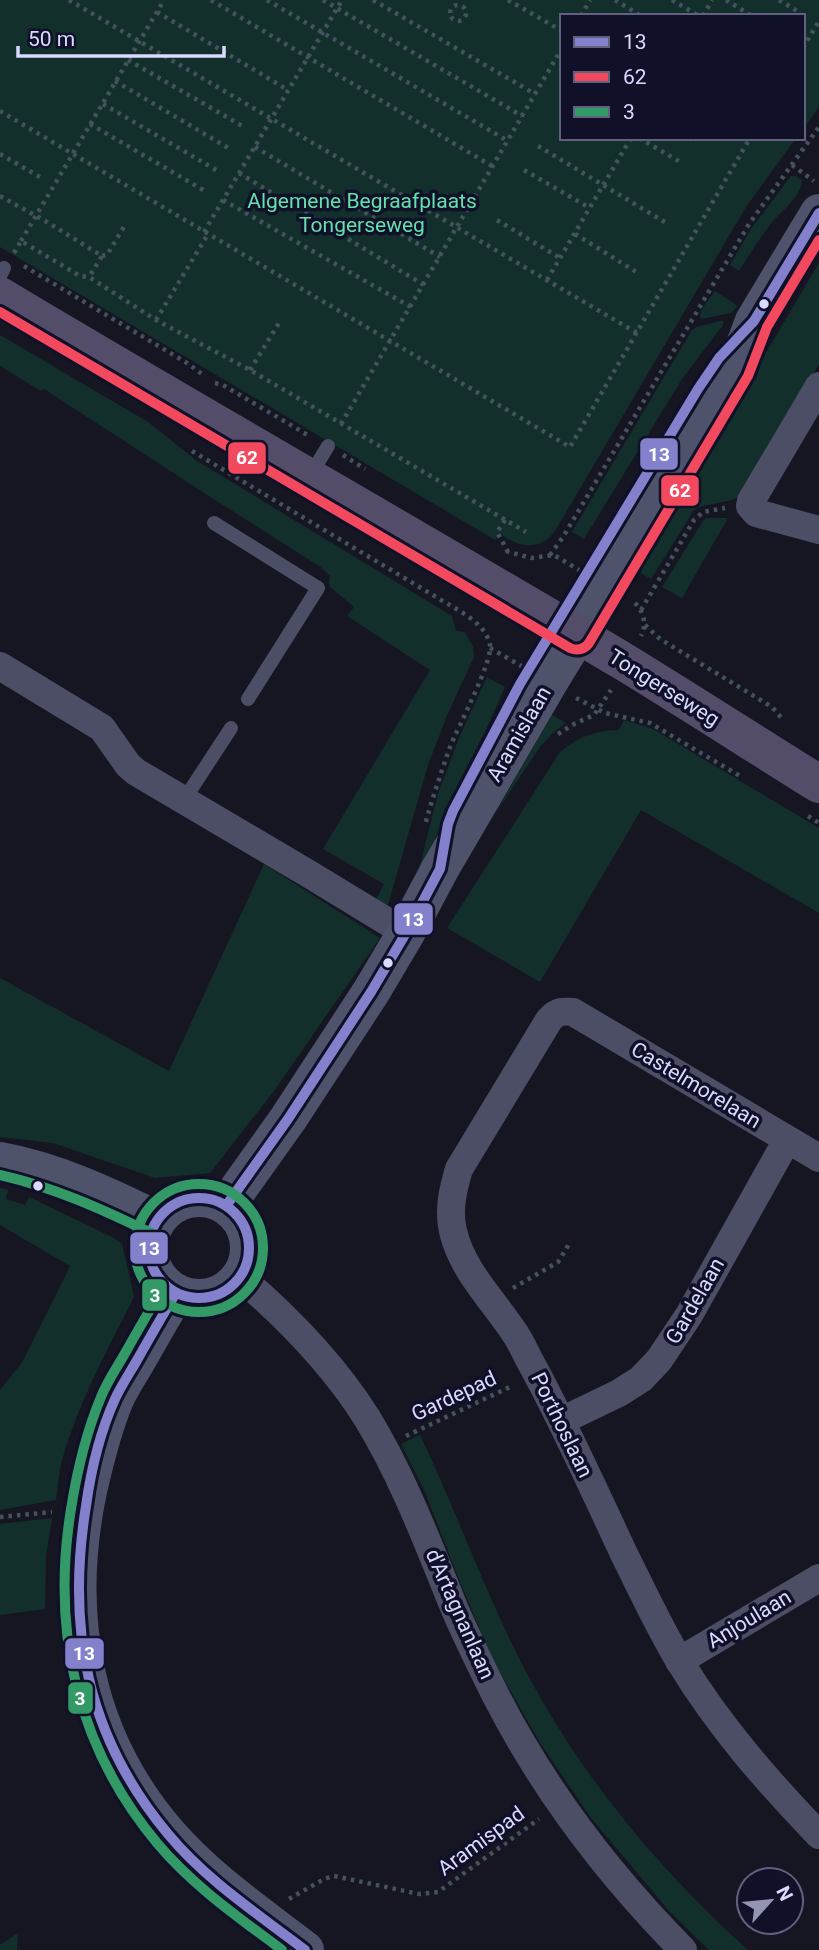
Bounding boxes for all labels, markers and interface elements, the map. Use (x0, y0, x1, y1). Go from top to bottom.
scale bar (18, 14, 224, 58)
legend (560, 14, 805, 140)
text: 50 m (28, 27, 75, 51)
text: 13 (623, 30, 647, 54)
text: 62 (623, 65, 647, 89)
text: 3 (623, 100, 635, 124)
park label: Algemene Begraafplaats Tongerseweg (247, 189, 477, 237)
unlabelled marker (757, 297, 771, 311)
line badge: 13 (639, 437, 679, 471)
line badge: 62 (227, 441, 267, 475)
text: 13 (648, 443, 670, 466)
text: 62 (236, 446, 258, 469)
line badge: 62 (660, 474, 700, 507)
text: 62 (669, 479, 691, 502)
street label: Tongerseweg (604, 644, 724, 732)
street label: Aramislaan (482, 682, 556, 786)
line badge: 13 (393, 902, 434, 936)
text: 13 (402, 908, 424, 931)
unlabelled marker (381, 956, 395, 970)
street label: Castelmorelaan (627, 1037, 765, 1133)
unlabelled marker (31, 1179, 45, 1193)
line badge: 13 (129, 1231, 169, 1265)
text: 13 (138, 1237, 160, 1260)
street label: Gardelaan (661, 1254, 729, 1348)
line badge: 3 (141, 1278, 168, 1312)
text: 3 (150, 1284, 160, 1307)
street label: Gardepad (408, 1366, 500, 1426)
street label: Porthoslaan (526, 1369, 598, 1481)
street label: d'Artagnanlaan (421, 1545, 499, 1683)
street label: Anjoulaan (703, 1585, 795, 1653)
line badge: 13 (64, 1637, 105, 1670)
text: 13 (73, 1642, 95, 1665)
line badge: 3 (67, 1681, 94, 1715)
text: 3 (75, 1687, 85, 1710)
street label: Aramispad (433, 1802, 529, 1880)
north arrow (735, 1866, 805, 1936)
text: N (771, 1882, 798, 1905)

